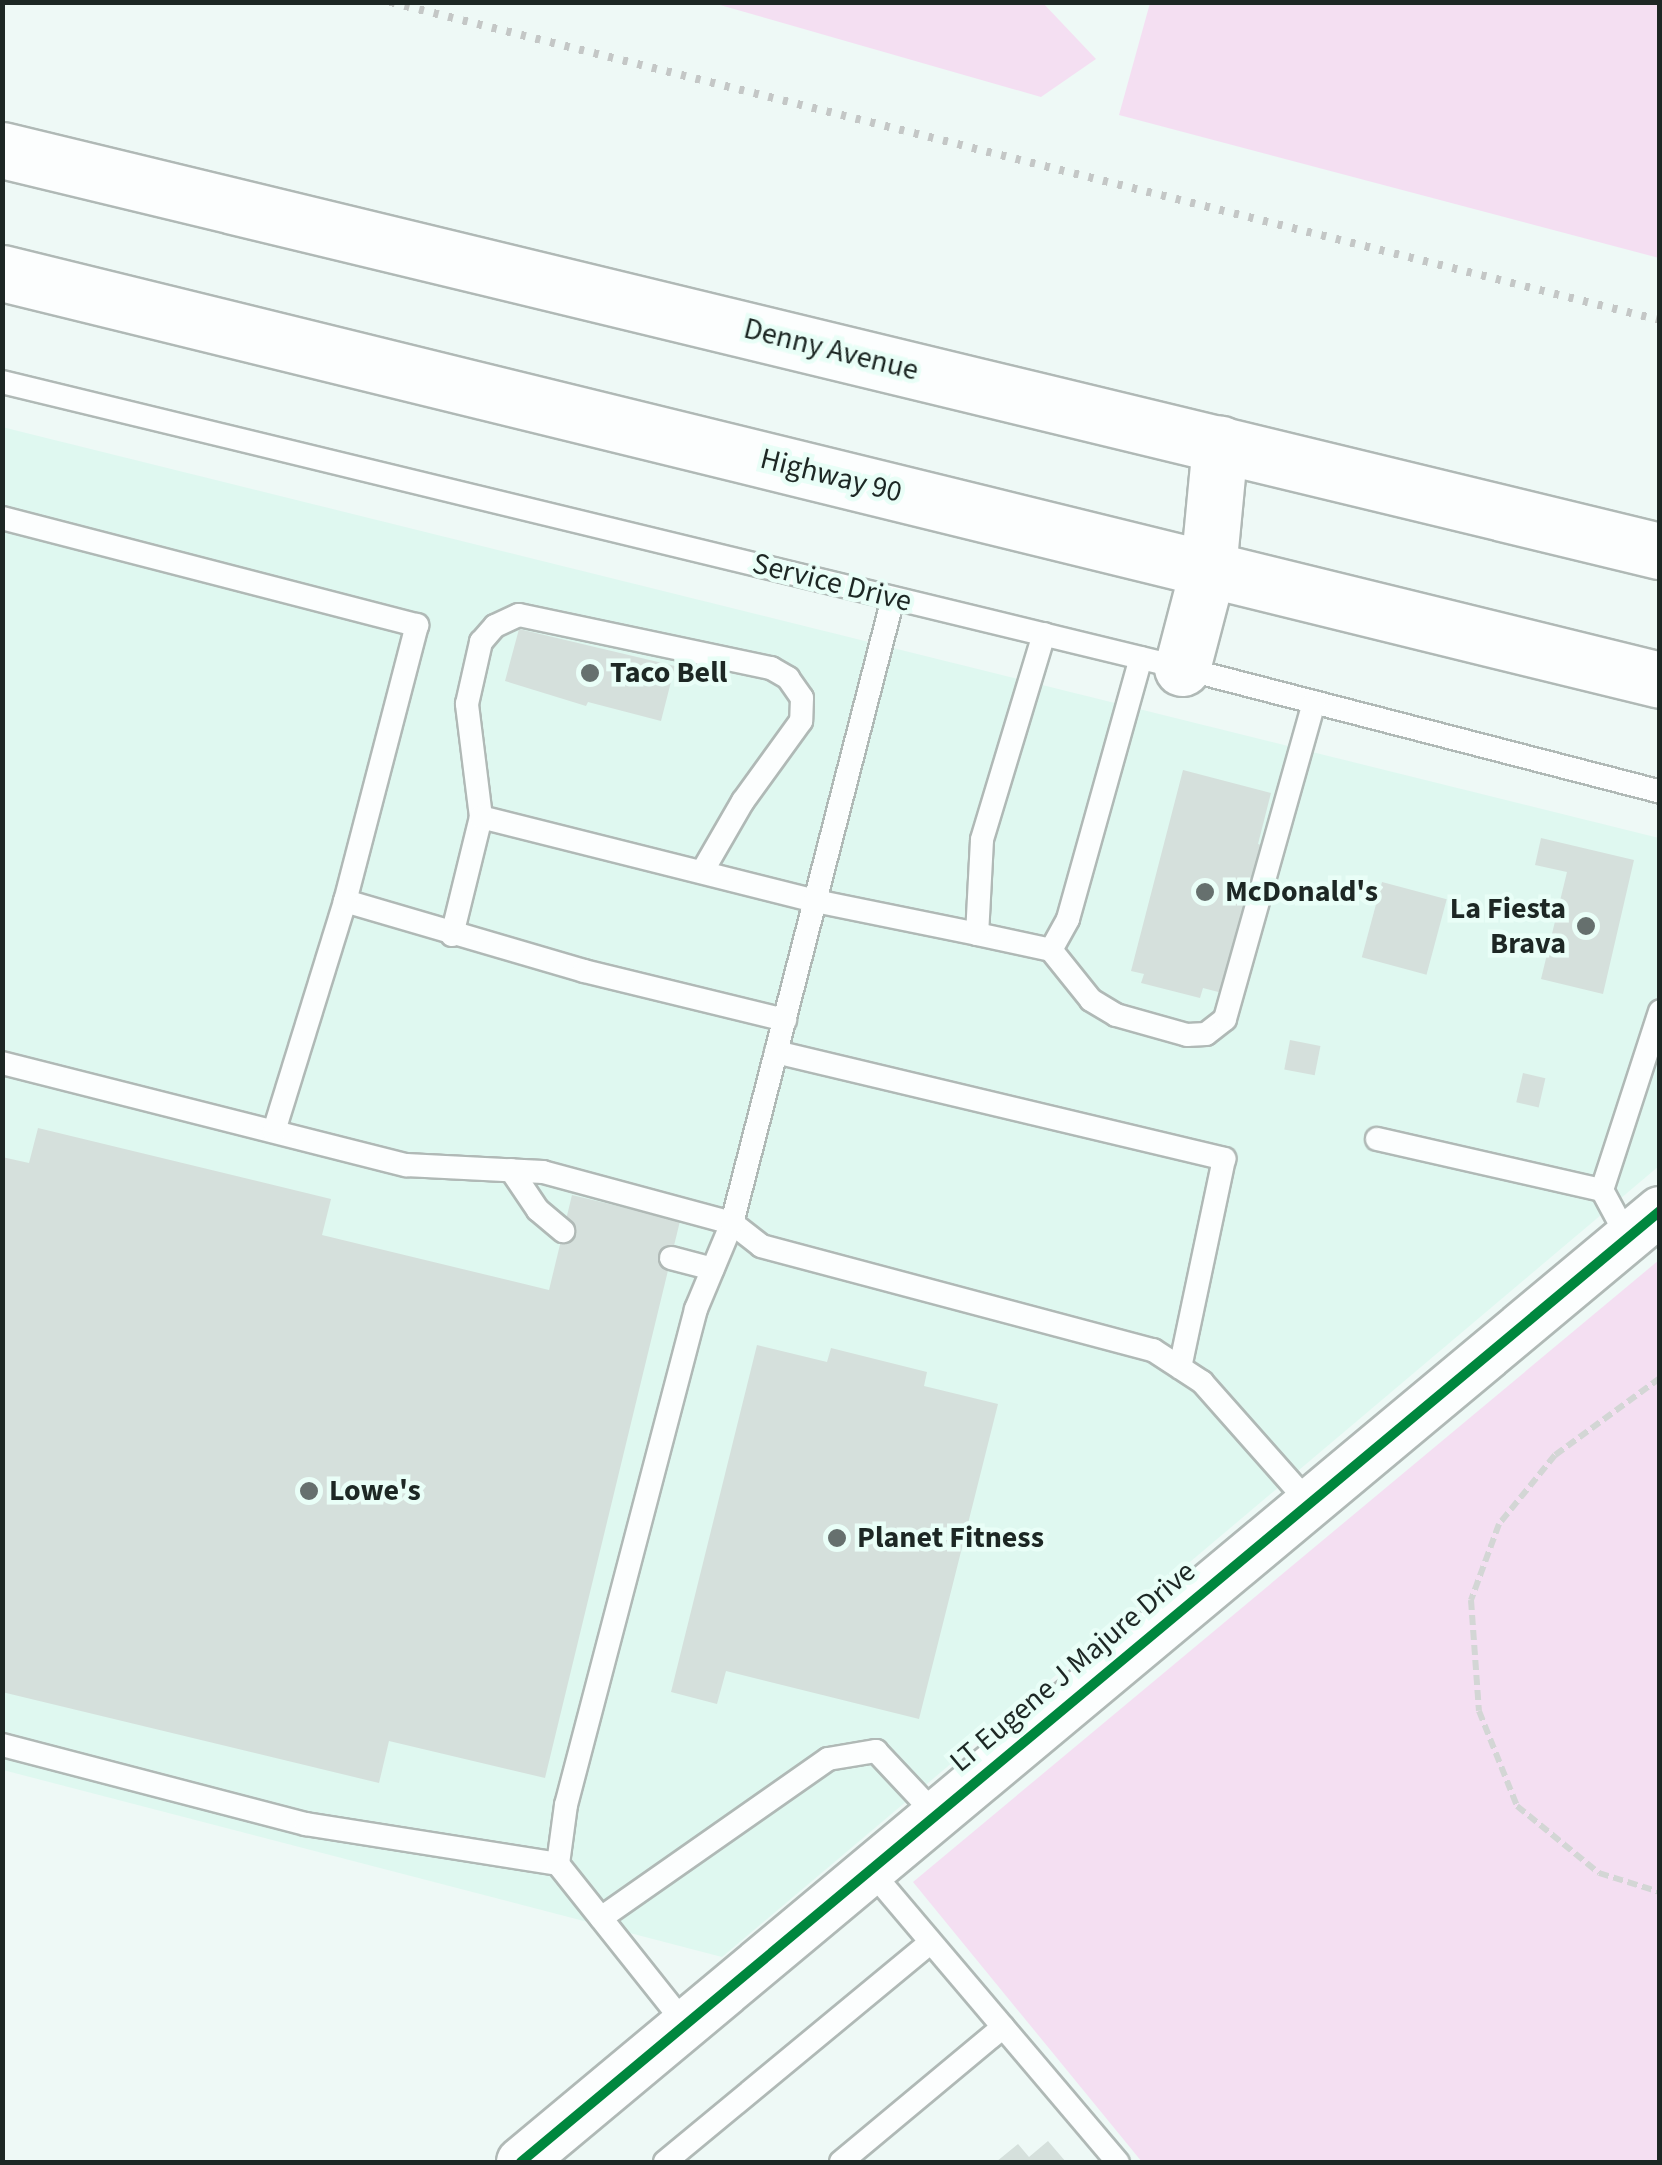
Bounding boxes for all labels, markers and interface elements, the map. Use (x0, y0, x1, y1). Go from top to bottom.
street label: Denny Avenue (740, 311, 922, 389)
street label: Highway 90 (756, 441, 906, 511)
street label: Service Drive (749, 546, 915, 620)
place label: Taco Bell (610, 655, 727, 691)
marker: Taco Bell (579, 662, 601, 684)
place label: McDonald's (1225, 874, 1378, 910)
marker: McDonald's (1194, 881, 1216, 903)
place label: La Fiesta Brava (1450, 891, 1566, 962)
marker: La Fiesta Brava (1575, 915, 1597, 937)
place label: Lowe's (329, 1473, 421, 1509)
marker: Lowe's (298, 1480, 320, 1502)
place label: Planet Fitness (857, 1520, 1044, 1556)
marker: Planet Fitness (826, 1527, 848, 1549)
street label: LT Eugene J Majure Drive (943, 1554, 1203, 1780)

